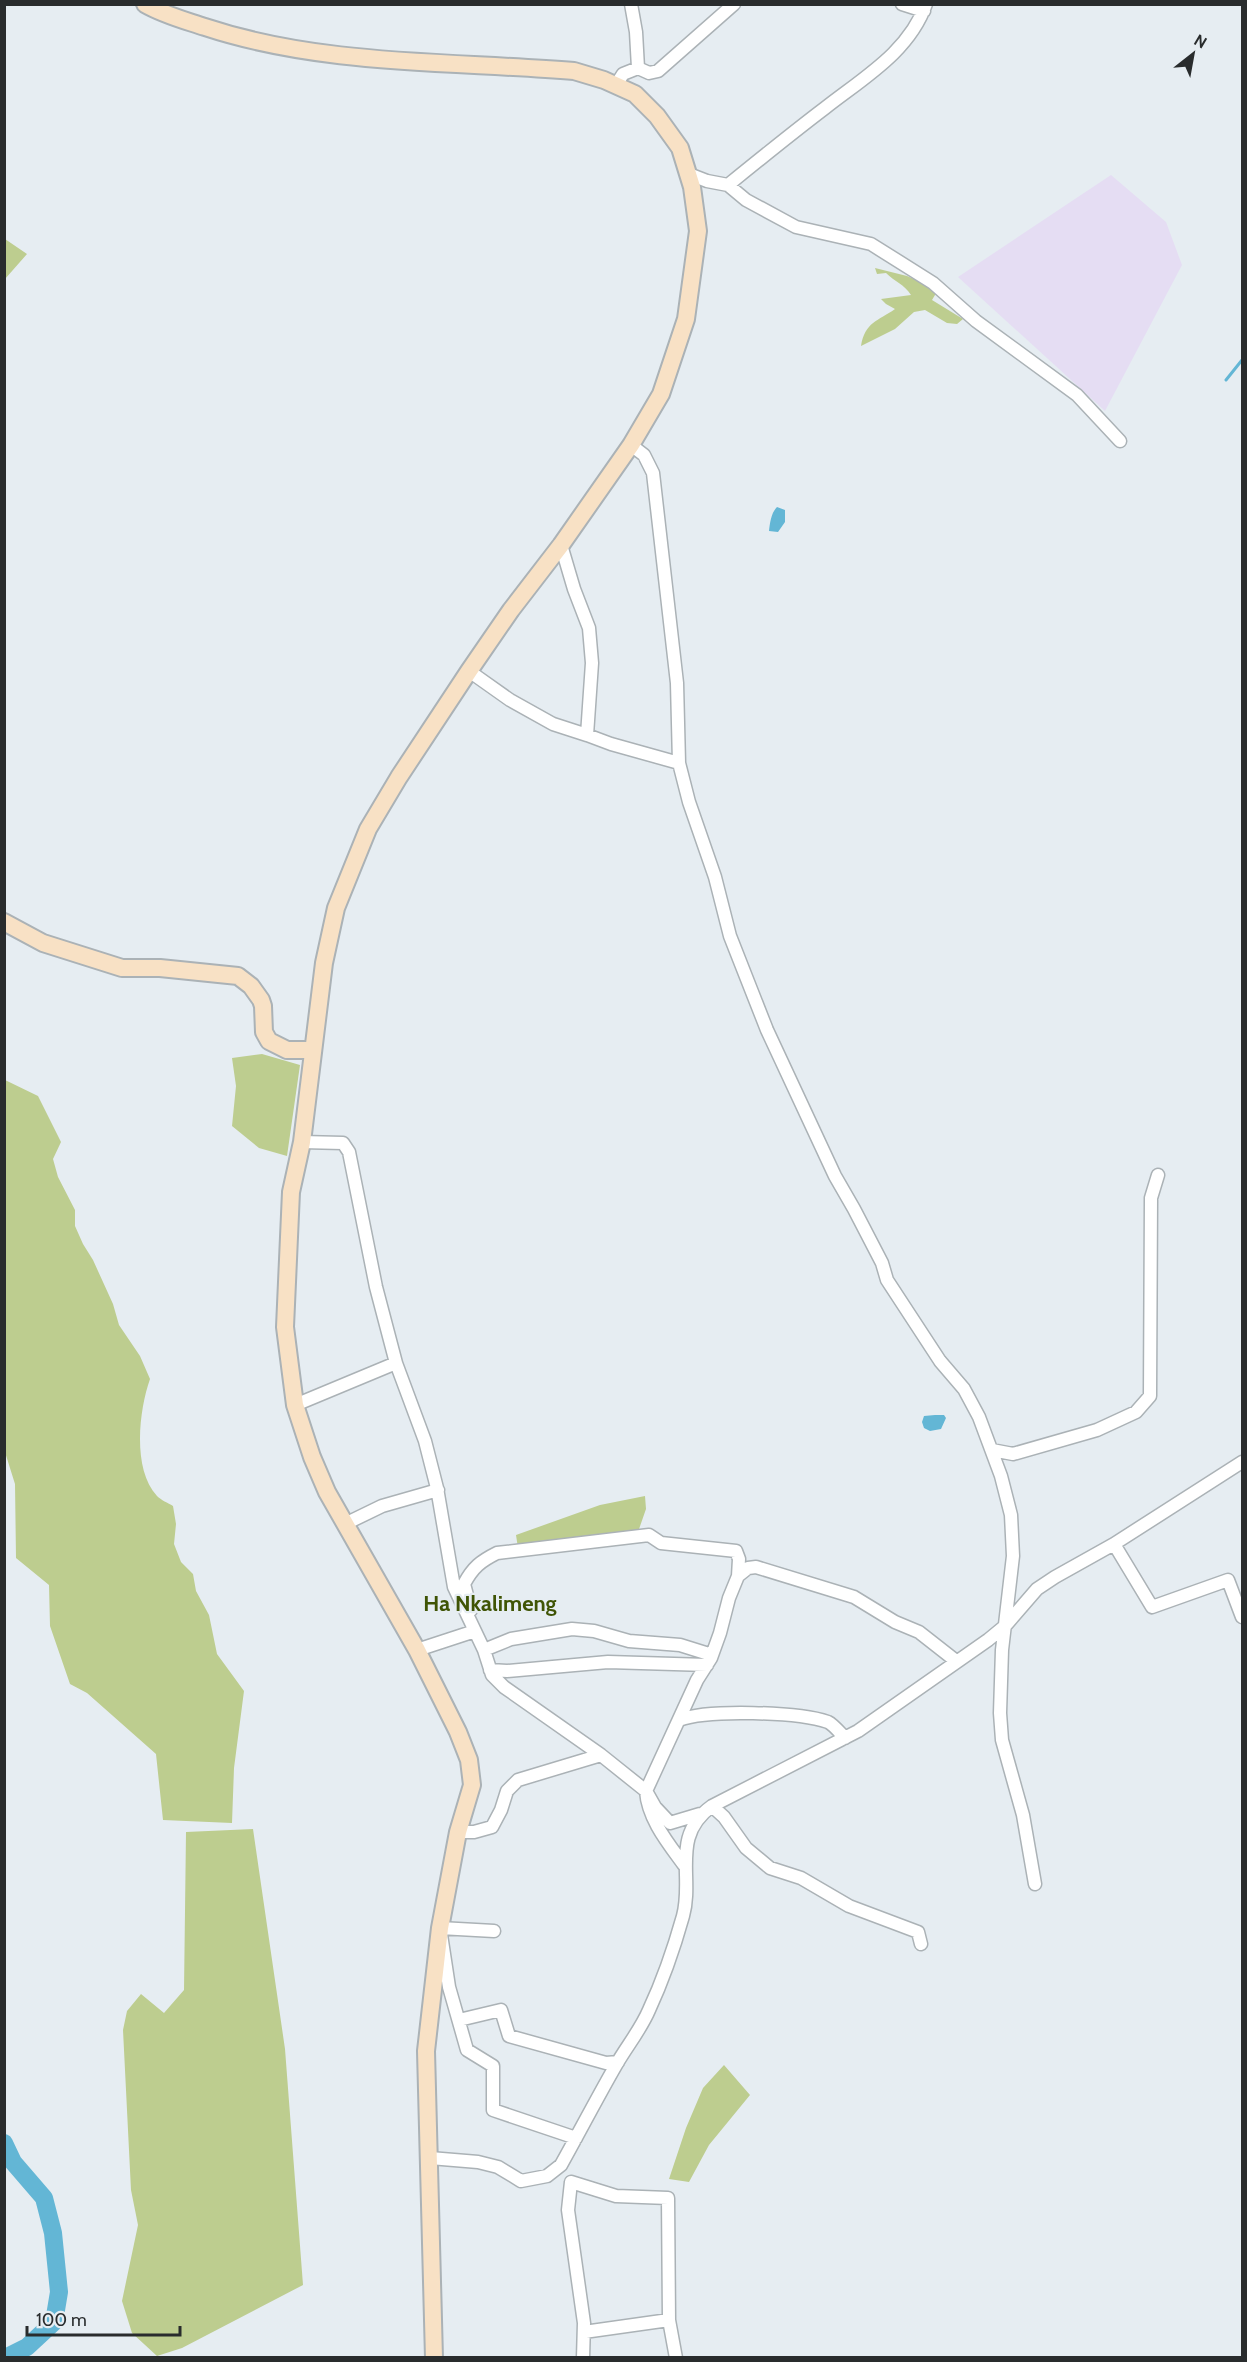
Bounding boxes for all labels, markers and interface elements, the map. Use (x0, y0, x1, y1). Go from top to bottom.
north arrow (1163, 24, 1223, 84)
text: N (1191, 31, 1210, 53)
district label: Ha Nkalimeng (423, 1590, 557, 1617)
scale bar (27, 2299, 180, 2337)
text: 100 m (36, 2309, 87, 2331)

